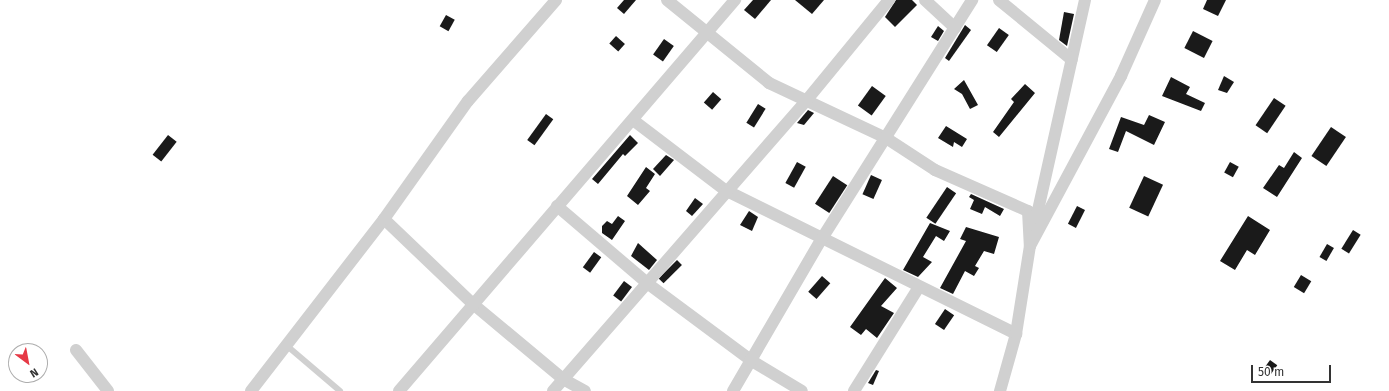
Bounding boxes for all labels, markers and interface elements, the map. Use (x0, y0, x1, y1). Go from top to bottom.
north arrow (8, 343, 48, 383)
scale bar (1253, 357, 1333, 383)
text: N (28, 365, 41, 380)
text: 50 m (1258, 365, 1284, 379)

